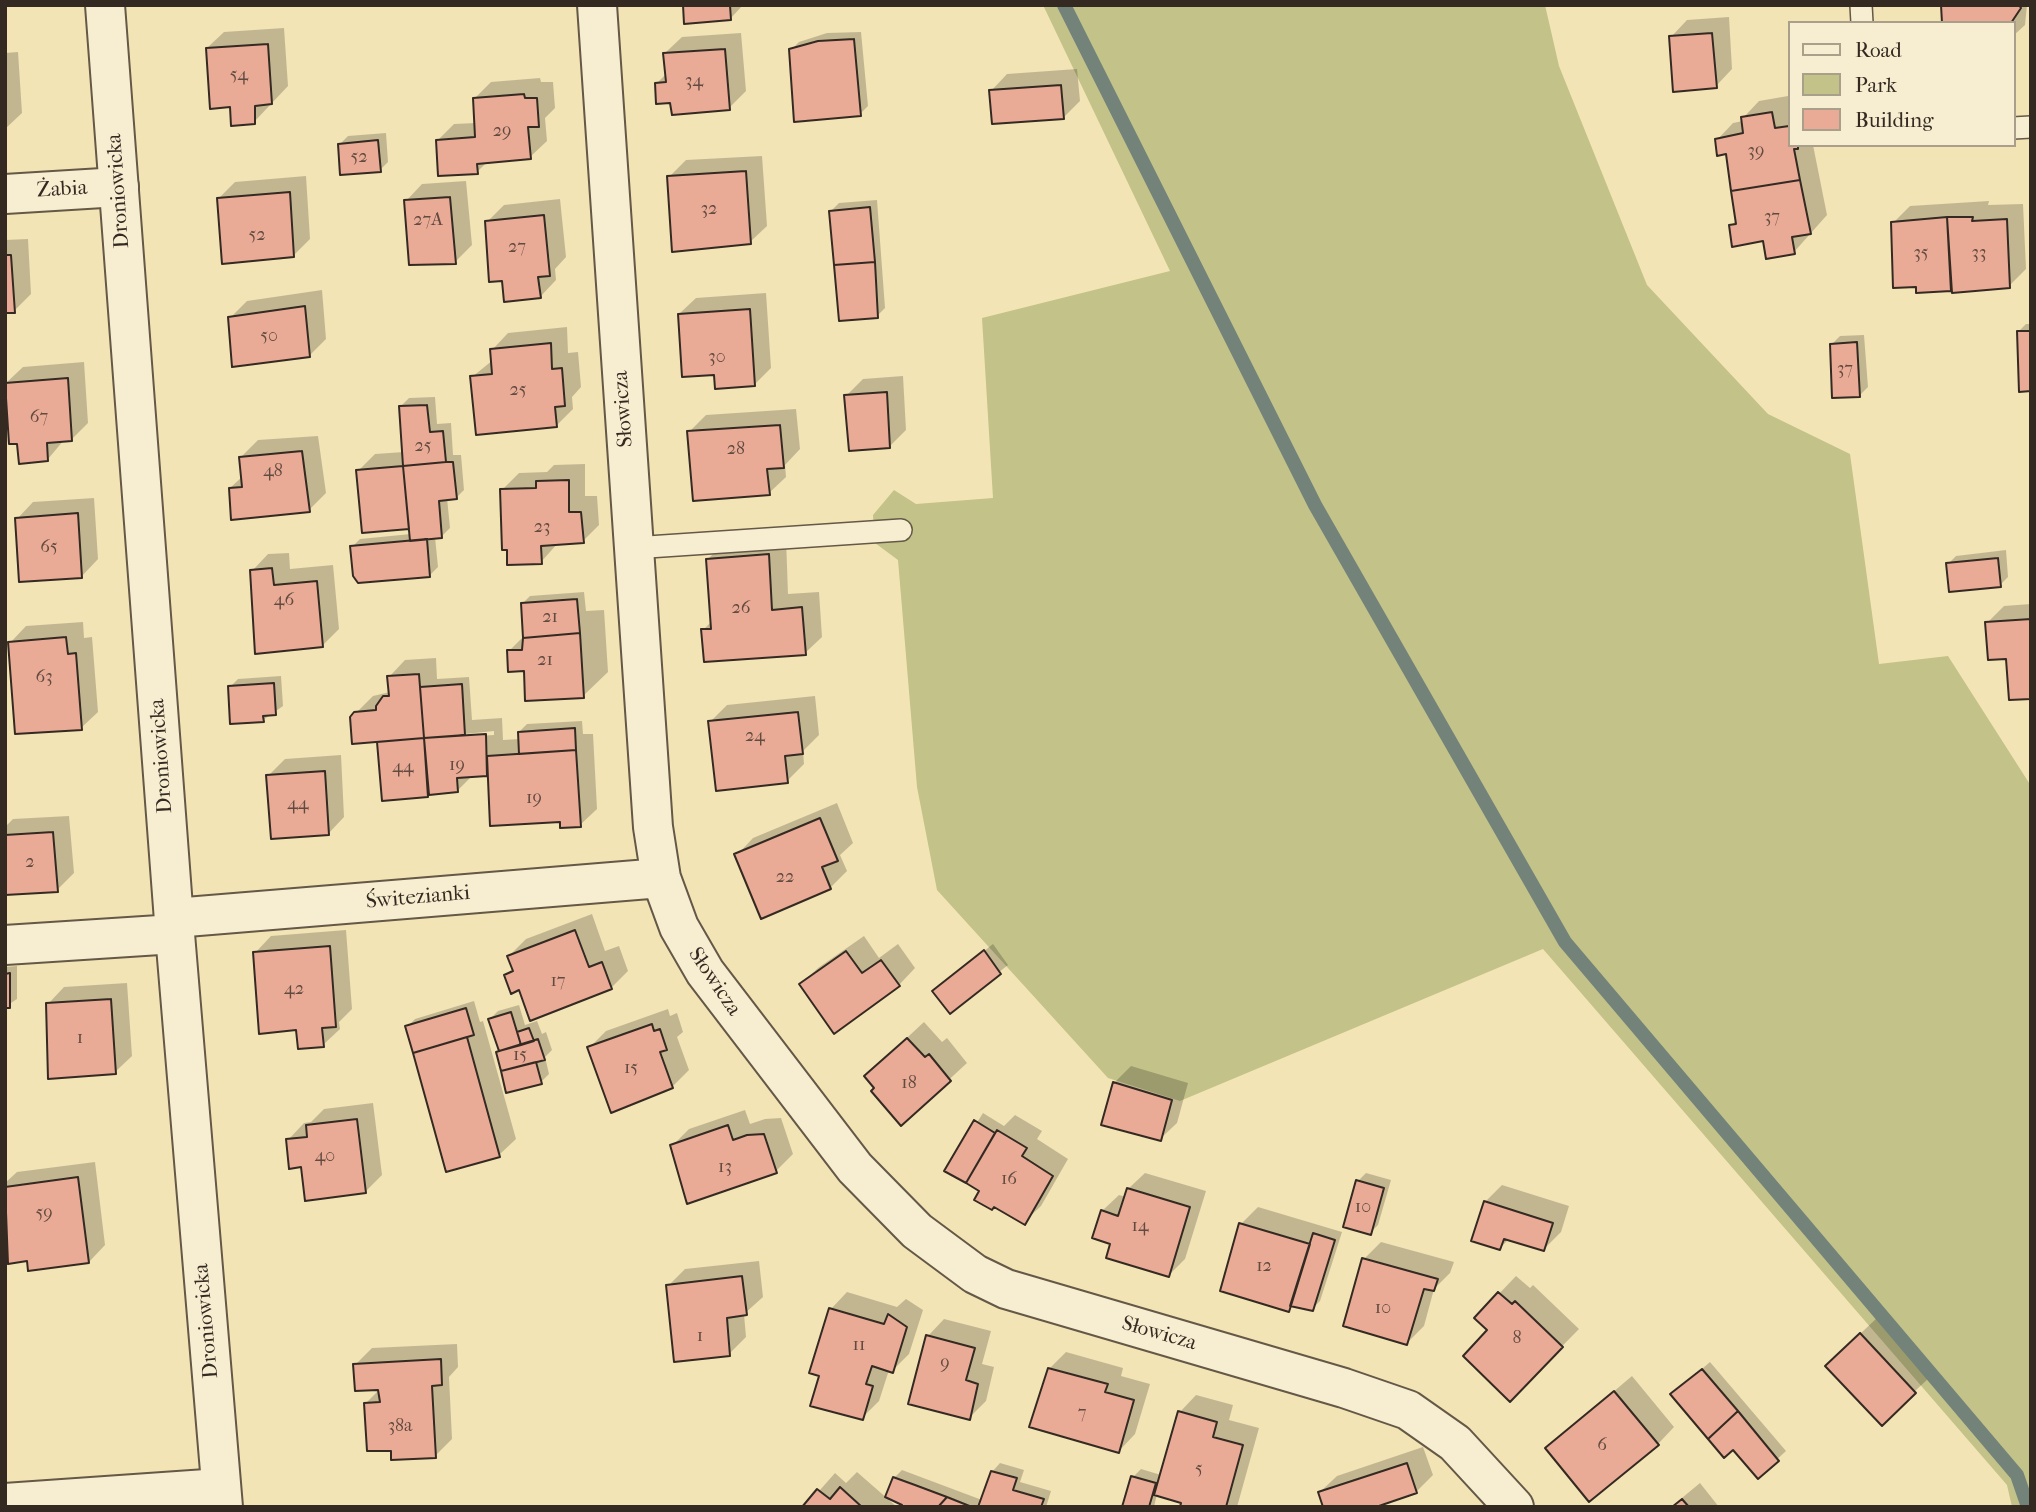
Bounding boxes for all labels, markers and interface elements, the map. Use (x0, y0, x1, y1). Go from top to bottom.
legend (1787, 21, 2015, 147)
text: Road (1855, 38, 1902, 62)
house number: 54 (230, 65, 248, 87)
house number: 34 (685, 71, 703, 93)
text: Park (1855, 73, 1897, 97)
text: Building (1855, 108, 1933, 132)
house number: 29 (493, 121, 511, 143)
street label: Droniowicka (102, 133, 136, 249)
house number: 39 (1748, 141, 1764, 163)
house number: 52 (350, 147, 368, 169)
street label: Żabia (36, 176, 88, 204)
house number: 32 (701, 199, 717, 221)
house number: 37 (1764, 207, 1780, 229)
house number: 27A (413, 210, 443, 232)
house number: 52 (248, 225, 266, 247)
house number: 27 (508, 237, 526, 259)
house number: 35 (1913, 243, 1929, 265)
house number: 33 (1972, 243, 1986, 265)
house number: 50 (260, 326, 278, 348)
house number: 30 (708, 347, 726, 369)
house number: 37 (1837, 359, 1853, 381)
street label: Słowicza (609, 370, 639, 448)
house number: 25 (509, 380, 527, 402)
house number: 67 (30, 407, 48, 429)
house number: 25 (414, 436, 432, 458)
house number: 28 (727, 439, 745, 461)
house number: 48 (263, 461, 283, 483)
house number: 23 (534, 517, 550, 539)
house number: 65 (40, 537, 58, 559)
house number: 46 (274, 590, 294, 612)
house number: 26 (731, 598, 751, 620)
house number: 21 (542, 607, 558, 629)
house number: 21 (537, 650, 553, 672)
house number: 63 (35, 667, 53, 689)
street label: Droniowicka (145, 698, 179, 814)
house number: 24 (745, 726, 765, 748)
house number: 19 (449, 755, 465, 777)
house number: 44 (392, 757, 414, 779)
house number: 19 (526, 788, 542, 810)
house number: 44 (287, 794, 309, 816)
house number: 2 (25, 852, 35, 874)
house number: 22 (776, 867, 794, 889)
street label: Świtezianki (365, 881, 471, 915)
street label: Słowicza (682, 943, 746, 1021)
house number: 17 (550, 971, 566, 993)
house number: 42 (284, 979, 304, 1001)
house number: 1 (77, 1028, 83, 1050)
house number: 15 (513, 1045, 527, 1067)
house number: 15 (624, 1058, 638, 1080)
house number: 18 (901, 1073, 917, 1095)
house number: 40 (315, 1146, 335, 1168)
house number: 13 (718, 1157, 732, 1179)
house number: 16 (1001, 1169, 1017, 1191)
house number: 10 (1355, 1197, 1371, 1219)
house number: 59 (35, 1203, 53, 1225)
house number: 14 (1131, 1216, 1149, 1238)
house number: 12 (1256, 1256, 1272, 1278)
street label: Droniowicka (189, 1263, 225, 1379)
house number: 10 (1375, 1298, 1391, 1320)
street label: Słowicza (1119, 1311, 1199, 1357)
house number: 1 (697, 1326, 703, 1348)
house number: 8 (1512, 1328, 1522, 1350)
house number: 11 (853, 1335, 865, 1357)
house number: 9 (940, 1353, 950, 1375)
house number: 7 (1078, 1403, 1086, 1425)
house number: 38a (388, 1416, 412, 1438)
house number: 6 (1597, 1435, 1607, 1457)
house number: 5 (1195, 1459, 1203, 1481)

